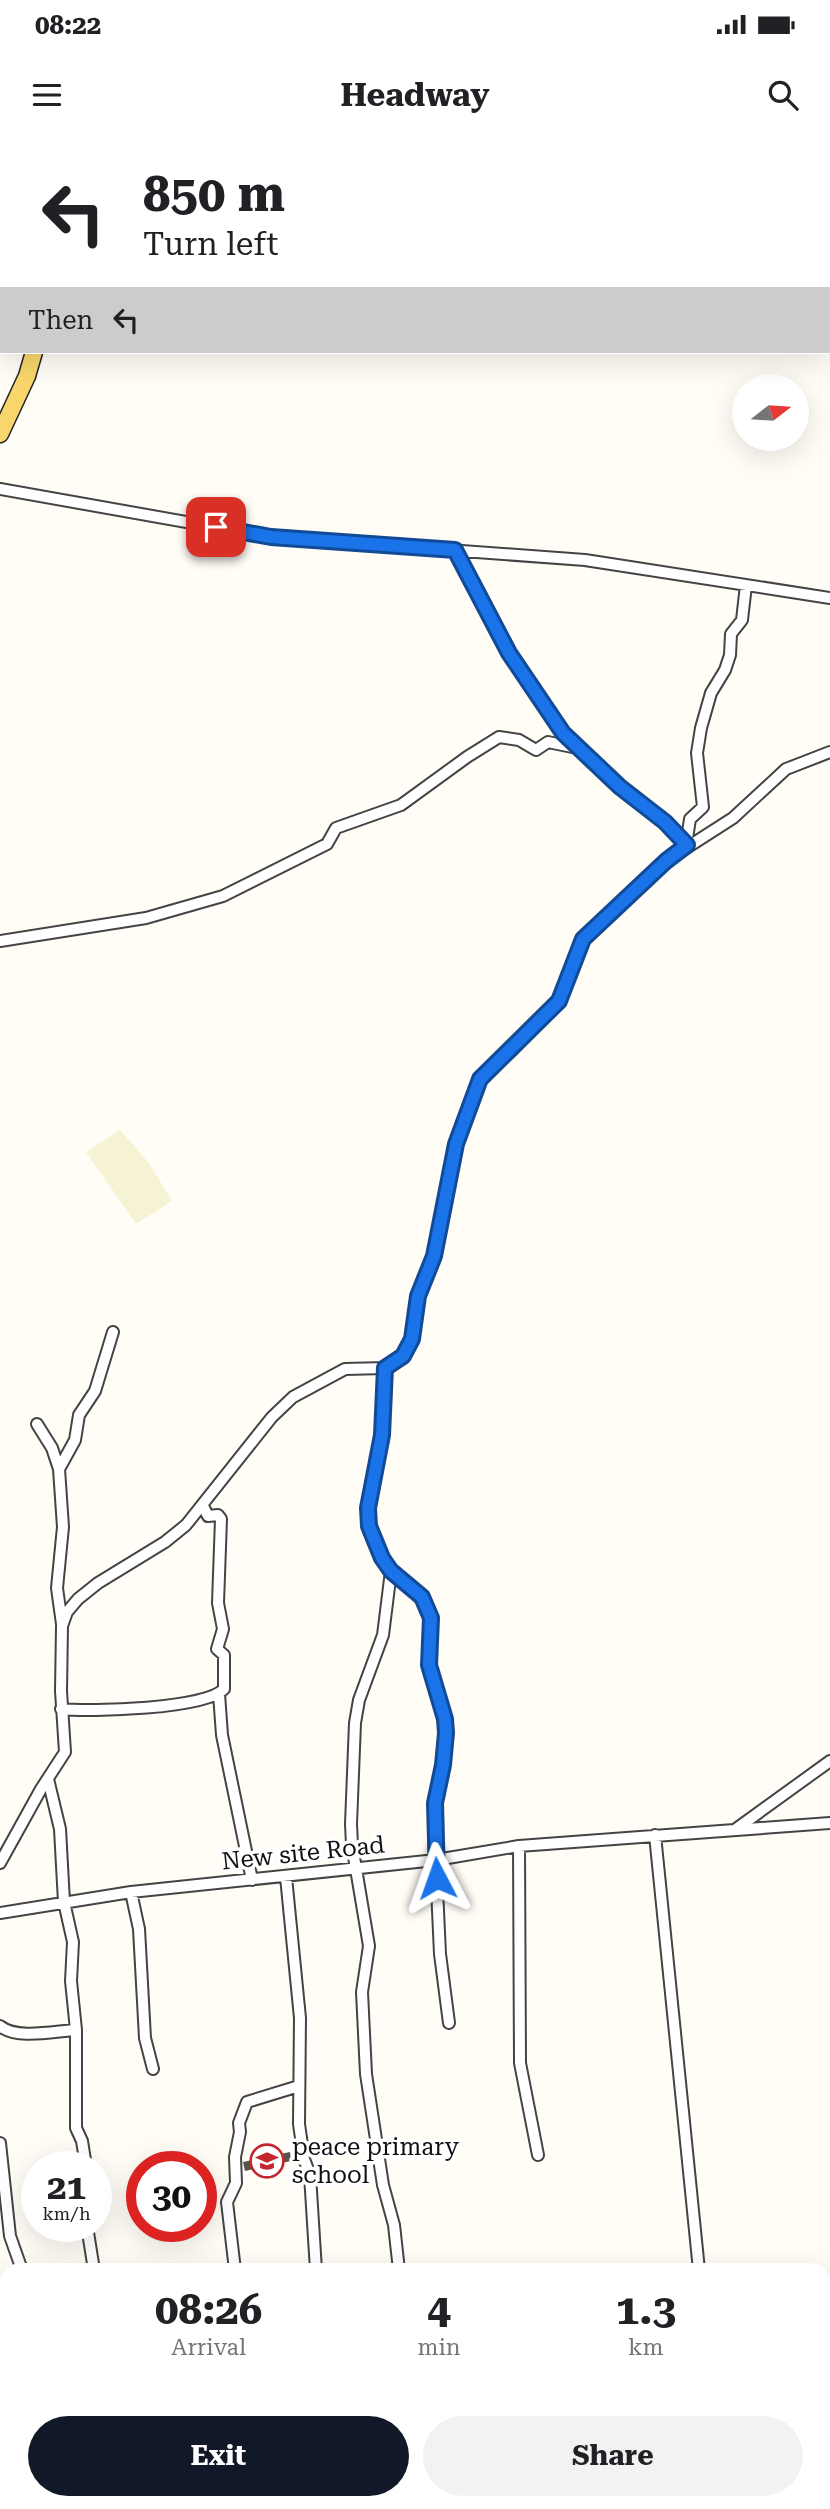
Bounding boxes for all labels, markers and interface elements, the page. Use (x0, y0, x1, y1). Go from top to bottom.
text: 08:22 (35, 10, 101, 40)
icon: menu (28, 76, 66, 114)
text: Headway (340, 76, 490, 114)
icon: search (764, 76, 802, 114)
text: 850 m (143, 166, 285, 223)
icon: left (28, 168, 119, 259)
text: Turn left (143, 225, 278, 263)
icon: left (107, 301, 145, 339)
text: Then (28, 305, 93, 335)
north arrow (732, 374, 808, 452)
map controls (732, 374, 809, 451)
pin (186, 497, 246, 557)
icon: arrive (197, 508, 235, 546)
street label: New site Road (220, 1831, 386, 1875)
position arrow (400, 1841, 474, 1915)
place label: peace primary school (292, 2133, 460, 2189)
school or university icon: peace primary school (248, 2142, 286, 2180)
speed limit sign: 30 (126, 2151, 217, 2242)
text: 21 (47, 2167, 86, 2208)
text: km/h (42, 2203, 91, 2224)
text: 08:26 (155, 2285, 262, 2334)
text: 4 (427, 2285, 451, 2334)
text: 1.3 (616, 2285, 676, 2334)
text: Arrival (171, 2334, 246, 2361)
text: min (417, 2334, 461, 2361)
text: km (628, 2334, 664, 2361)
button: Exit (28, 2416, 409, 2496)
button: Share (423, 2416, 803, 2496)

